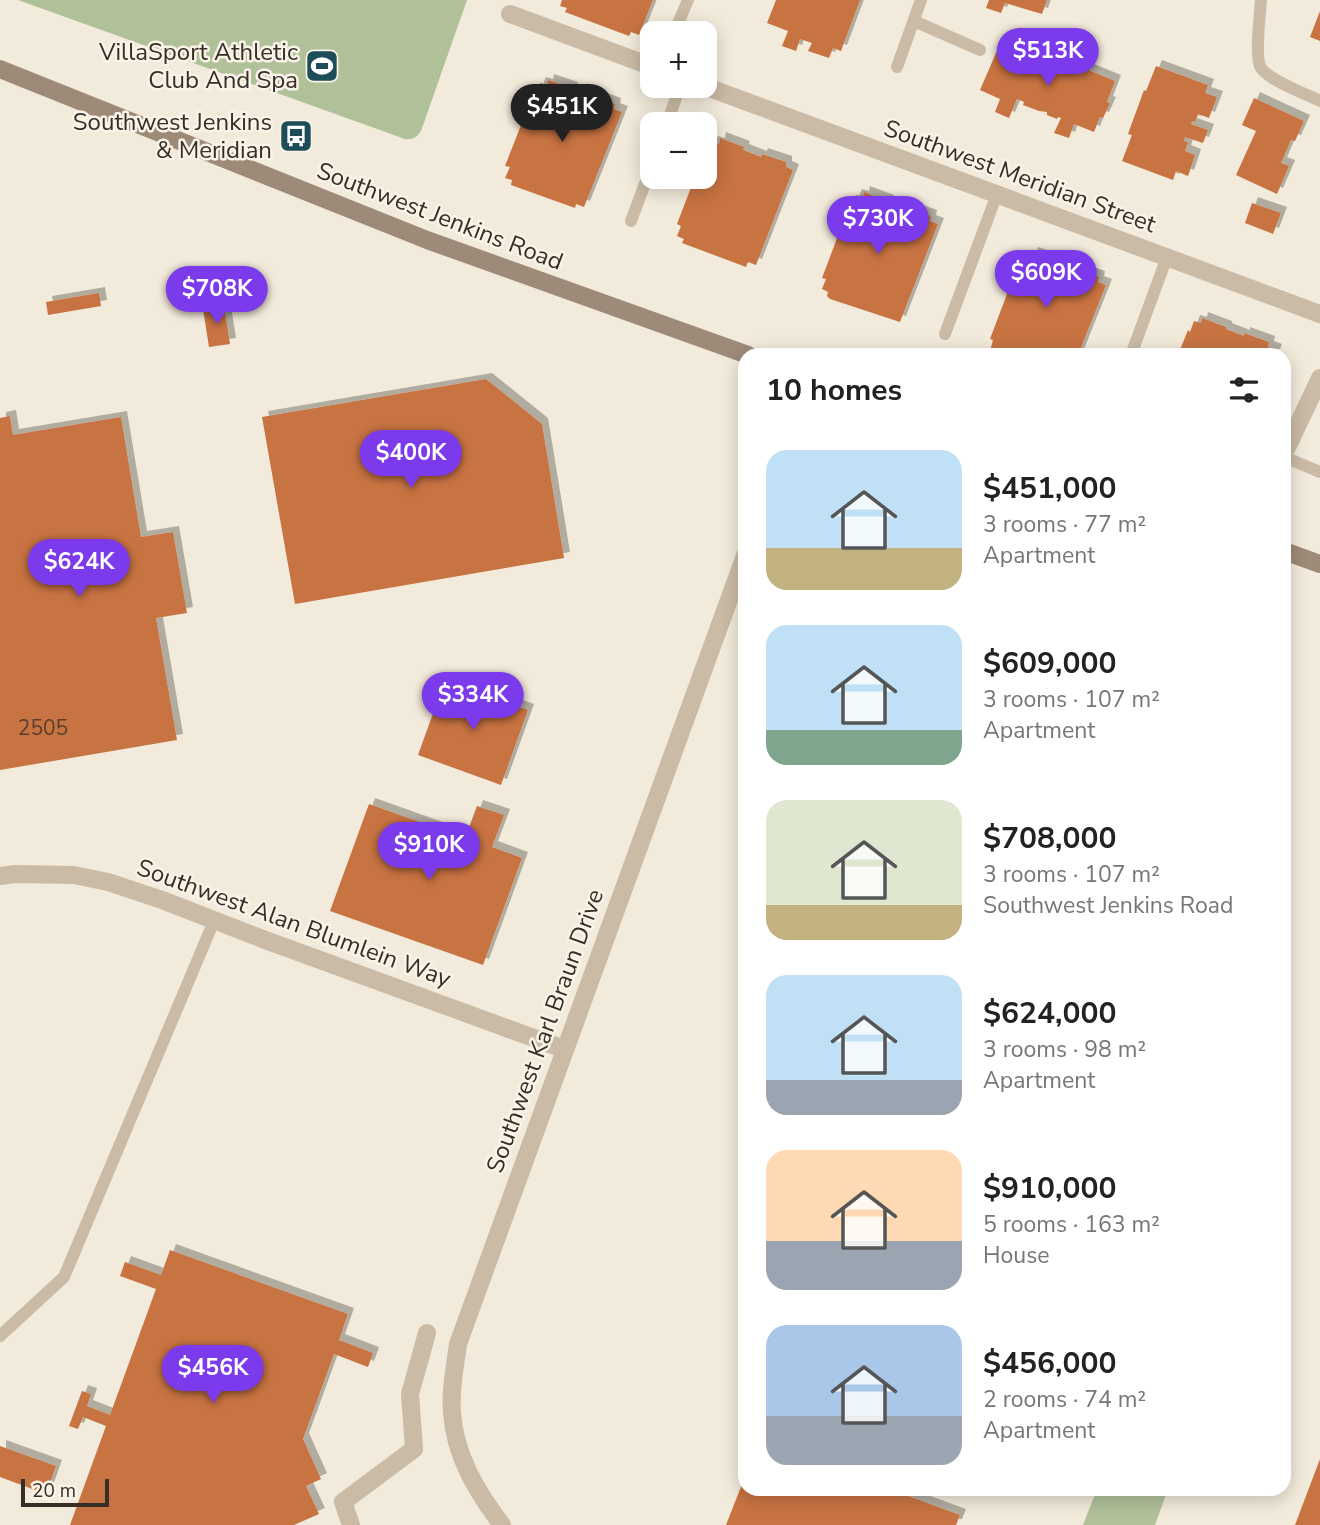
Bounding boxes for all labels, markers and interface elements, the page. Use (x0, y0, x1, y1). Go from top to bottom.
map controls (640, 21, 717, 189)
button: + (640, 21, 717, 98)
pin: $513K (999, 28, 1097, 88)
text: $513K (1013, 35, 1083, 66)
place label: VillaSport Athletic Club And Spa (98, 36, 298, 96)
sports icon: VillaSport Athletic Club And Spa (303, 47, 341, 85)
pin: $451K (513, 85, 611, 144)
text: $451K (527, 91, 597, 122)
place label: Southwest Jenkins & Meridian (73, 106, 272, 166)
button: − (640, 112, 717, 189)
street label: Southwest Meridian Street (880, 112, 1161, 240)
bus stop icon: Southwest Jenkins & Meridian (277, 117, 315, 155)
street label: Southwest Jenkins Road (312, 154, 568, 278)
pin: $730K (829, 196, 927, 256)
text: $730K (843, 203, 913, 234)
pin: $609K (997, 250, 1095, 310)
text: $609K (1011, 257, 1081, 288)
pin: $708K (168, 266, 266, 326)
text: $708K (182, 273, 252, 304)
text: 10 homes (766, 370, 902, 411)
icon: filters (1225, 371, 1263, 409)
pin: $400K (362, 430, 460, 490)
text: $400K (376, 437, 446, 468)
text: $451,000 (983, 468, 1116, 509)
icon: home (822, 478, 906, 562)
text: 3 rooms · 77 m² (983, 509, 1146, 540)
pin: $624K (30, 540, 128, 599)
text: Apartment (983, 540, 1095, 571)
text: $624K (44, 546, 114, 577)
text: $609,000 (983, 643, 1116, 684)
icon: home (822, 653, 906, 737)
pin: $334K (424, 672, 522, 732)
text: $334K (438, 679, 508, 710)
text: 3 rooms · 107 m² (983, 684, 1160, 715)
house number: 2505 (18, 714, 68, 742)
text: Apartment (983, 715, 1095, 746)
text: $708,000 (983, 818, 1116, 859)
pin: $910K (380, 822, 478, 882)
icon: home (822, 828, 906, 912)
text: $910K (394, 829, 464, 860)
street label: Southwest Alan Blumlein Way (133, 851, 456, 995)
text: 3 rooms · 107 m² (983, 859, 1160, 890)
street label: Southwest Karl Braun Drive (479, 885, 611, 1177)
text: Southwest Jenkins Road (983, 890, 1233, 921)
text: $624,000 (983, 993, 1116, 1034)
icon: home (822, 1003, 906, 1087)
text: 3 rooms · 98 m² (983, 1034, 1146, 1065)
text: Apartment (983, 1065, 1095, 1096)
text: $910,000 (983, 1168, 1116, 1209)
icon: home (822, 1178, 906, 1262)
text: 5 rooms · 163 m² (983, 1209, 1160, 1240)
text: House (983, 1240, 1050, 1271)
text: $456,000 (983, 1343, 1116, 1384)
pin: $456K (164, 1346, 262, 1405)
text: $456K (178, 1352, 248, 1383)
icon: home (822, 1353, 906, 1437)
text: 2 rooms · 74 m² (983, 1384, 1146, 1415)
text: Apartment (983, 1415, 1095, 1446)
scale bar (21, 1476, 108, 1508)
text: 20 m (32, 1478, 76, 1504)

